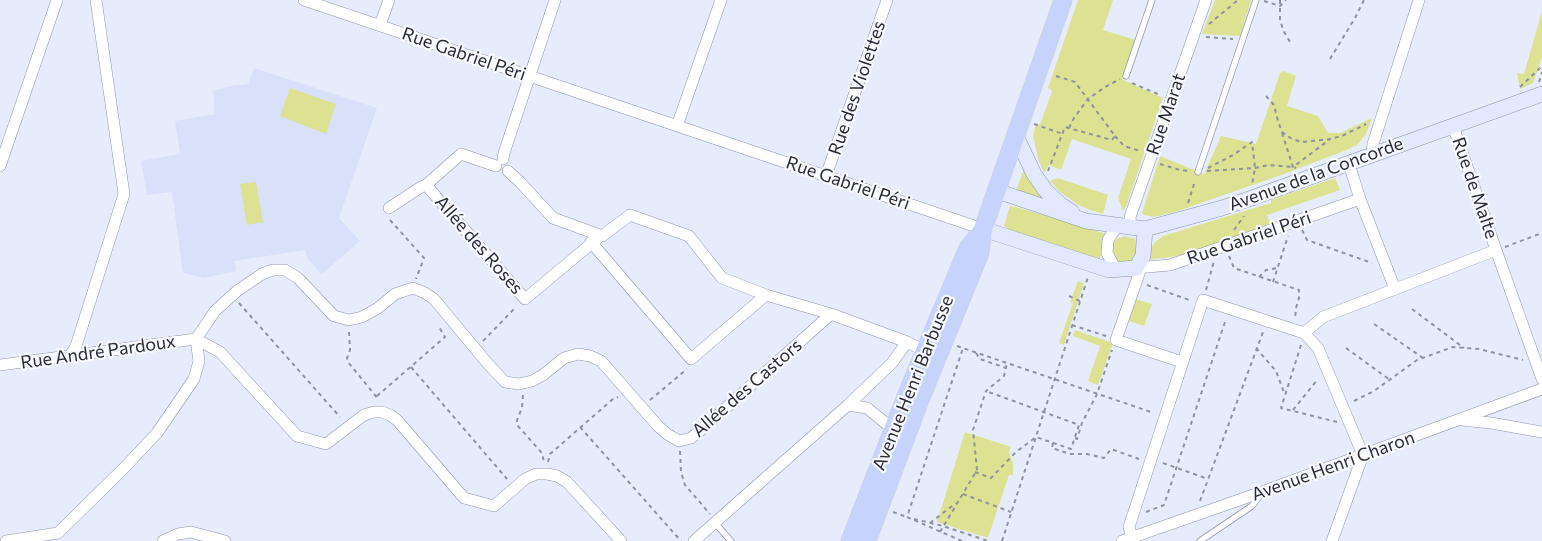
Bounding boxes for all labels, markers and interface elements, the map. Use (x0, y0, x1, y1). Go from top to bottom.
street label: Rue des Violettes (824, 18, 890, 158)
street label: Rue Gabriel Péri (399, 23, 529, 85)
street label: Rue Marat (1142, 70, 1190, 158)
street label: Avenue de la Concorde (1226, 132, 1406, 216)
street label: Rue de Malte (1448, 134, 1502, 242)
street label: Rue Gabriel Péri (783, 152, 913, 214)
street label: Allée des Roses (430, 191, 528, 299)
street label: Rue Gabriel Péri (1184, 207, 1314, 269)
street label: Avenue Henri Barbusse (868, 292, 958, 474)
street label: Rue André Pardoux (19, 330, 177, 374)
street label: Allée des Castors (688, 334, 806, 442)
street label: Avenue Henri Charon (1248, 426, 1418, 506)

